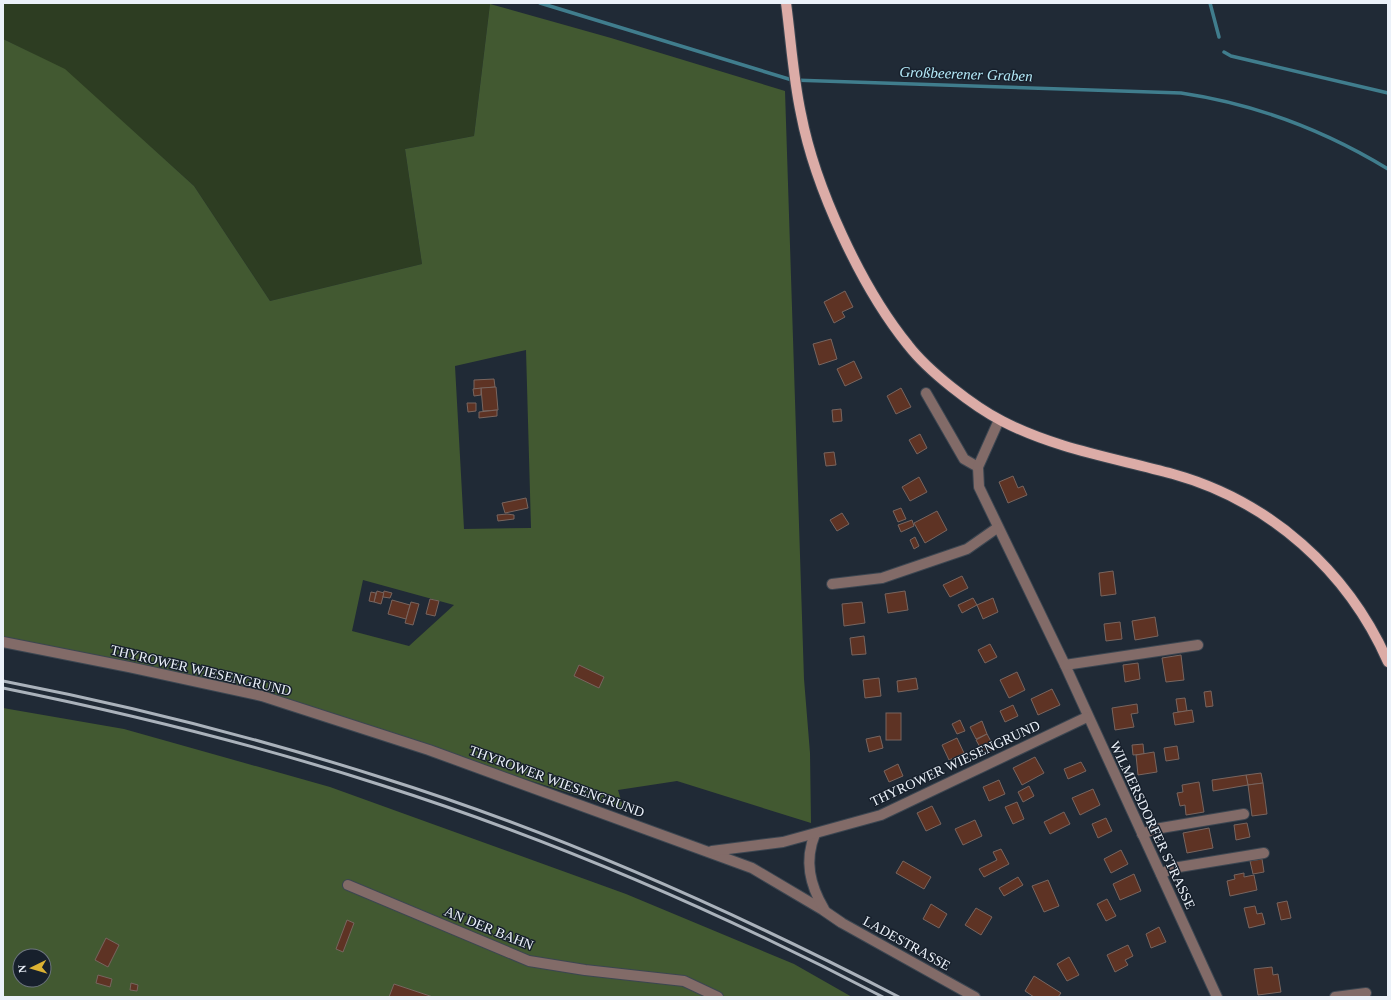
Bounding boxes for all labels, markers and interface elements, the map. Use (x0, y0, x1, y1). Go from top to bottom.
water label: Großbeerener Graben (899, 64, 1033, 84)
street label: THYROWER WIESENGRUND (109, 642, 293, 699)
street label: THYROWER WIESENGRUND (868, 718, 1042, 809)
street label: WILMERSDORFER STRASSE (1107, 739, 1198, 911)
street label: THYROWER WIESENGRUND (467, 743, 646, 820)
street label: AN DER BAHN (442, 904, 536, 953)
street label: LADESTRASSE (861, 913, 953, 974)
north arrow (12, 948, 52, 988)
text: N (16, 964, 28, 973)

